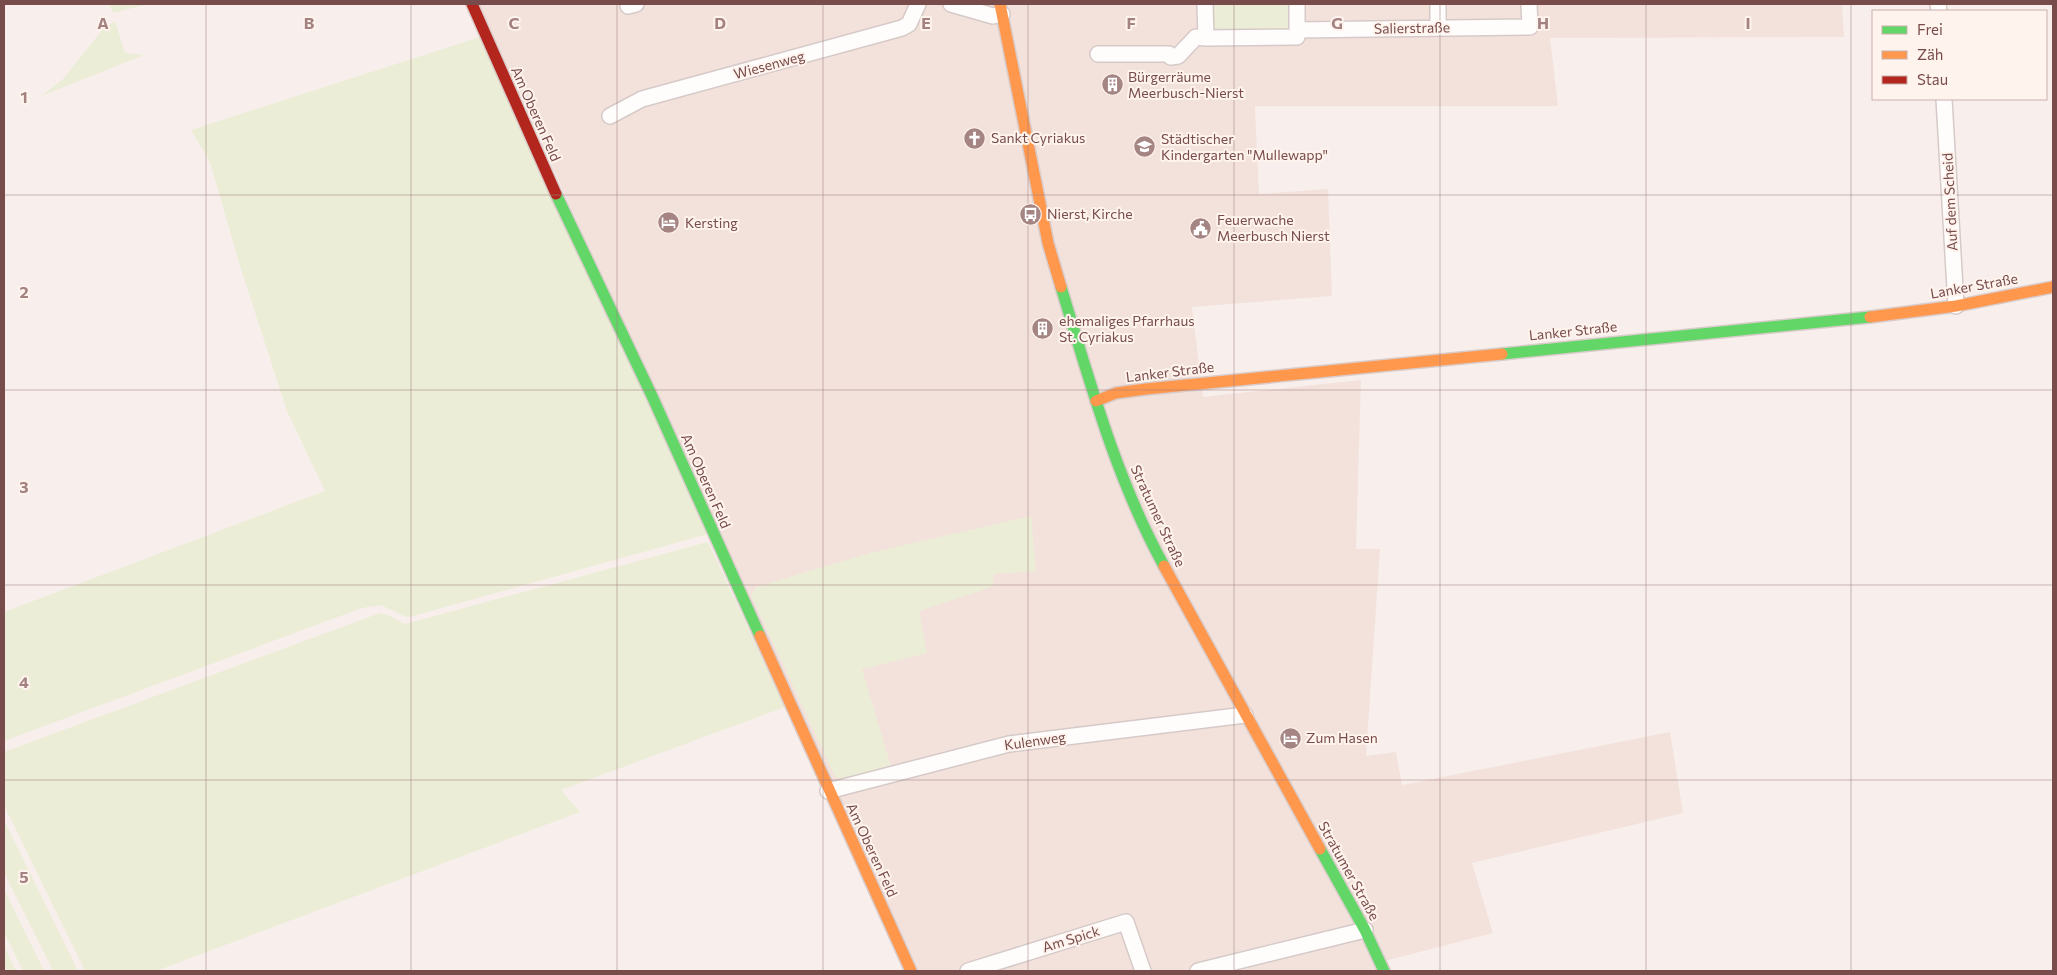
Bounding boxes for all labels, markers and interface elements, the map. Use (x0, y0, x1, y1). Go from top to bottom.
legend (1872, 10, 2047, 100)
text: A (97, 13, 109, 32)
text: B (304, 13, 315, 32)
text: C (509, 13, 520, 32)
text: D (714, 13, 726, 32)
text: E (921, 13, 931, 32)
text: F (1126, 13, 1136, 32)
text: G (1331, 13, 1343, 32)
text: H (1537, 13, 1549, 32)
text: I (1745, 13, 1751, 32)
street label: Salierstraße (1374, 18, 1450, 37)
text: Frei (1917, 20, 1943, 38)
text: Zäh (1917, 45, 1943, 63)
street label: Wiesenweg (732, 47, 807, 82)
street label: Am Oberen Feld (508, 64, 565, 164)
place label: Bürgerräume Meerbusch-Nierst (1128, 68, 1244, 101)
text: Stau (1917, 70, 1948, 88)
building icon: Bürgerräume Meerbusch-Nierst (1100, 73, 1124, 97)
text: 1 (20, 87, 28, 106)
church icon: Sankt Cyriakus (963, 126, 987, 150)
place label: Sankt Cyriakus (991, 129, 1085, 146)
place label: Städtischer Kindergarten "Mullewapp" (1161, 130, 1328, 163)
school or university icon: Städtischer Kindergarten "Mullewapp" (1133, 135, 1157, 159)
street label: Auf dem Scheid (1938, 153, 1961, 251)
bus stop icon: Nierst, Kirche (1019, 202, 1043, 226)
place label: Nierst, Kirche (1047, 205, 1133, 222)
hotel icon: Kersting (657, 211, 681, 235)
place label: Feuerwache Meerbusch Nierst (1217, 211, 1330, 244)
place label: Kersting (685, 214, 738, 231)
public building icon: Feuerwache Meerbusch Nierst (1189, 216, 1213, 240)
street label: Lanker Straße (1929, 269, 2019, 302)
text: 2 (19, 282, 29, 301)
place label: ehemaliges Pfarrhaus St. Cyriakus (1059, 312, 1195, 345)
building icon: ehemaliges Pfarrhaus St. Cyriakus (1031, 317, 1055, 341)
street label: Lanker Straße (1528, 317, 1618, 344)
street label: Lanker Straße (1125, 358, 1215, 385)
street label: Am Oberen Feld (678, 431, 735, 531)
street label: Stratumer Straße (1127, 462, 1190, 569)
text: 3 (19, 477, 29, 496)
text: 4 (19, 672, 29, 691)
hotel icon: Zum Hasen (1278, 726, 1302, 750)
street label: Kulenweg (1003, 728, 1067, 753)
place label: Zum Hasen (1306, 729, 1378, 746)
street label: Am Oberen Feld (843, 800, 902, 900)
street label: Stratumer Straße (1315, 818, 1384, 923)
text: 5 (19, 867, 29, 886)
street label: Am Spick (1040, 922, 1102, 955)

